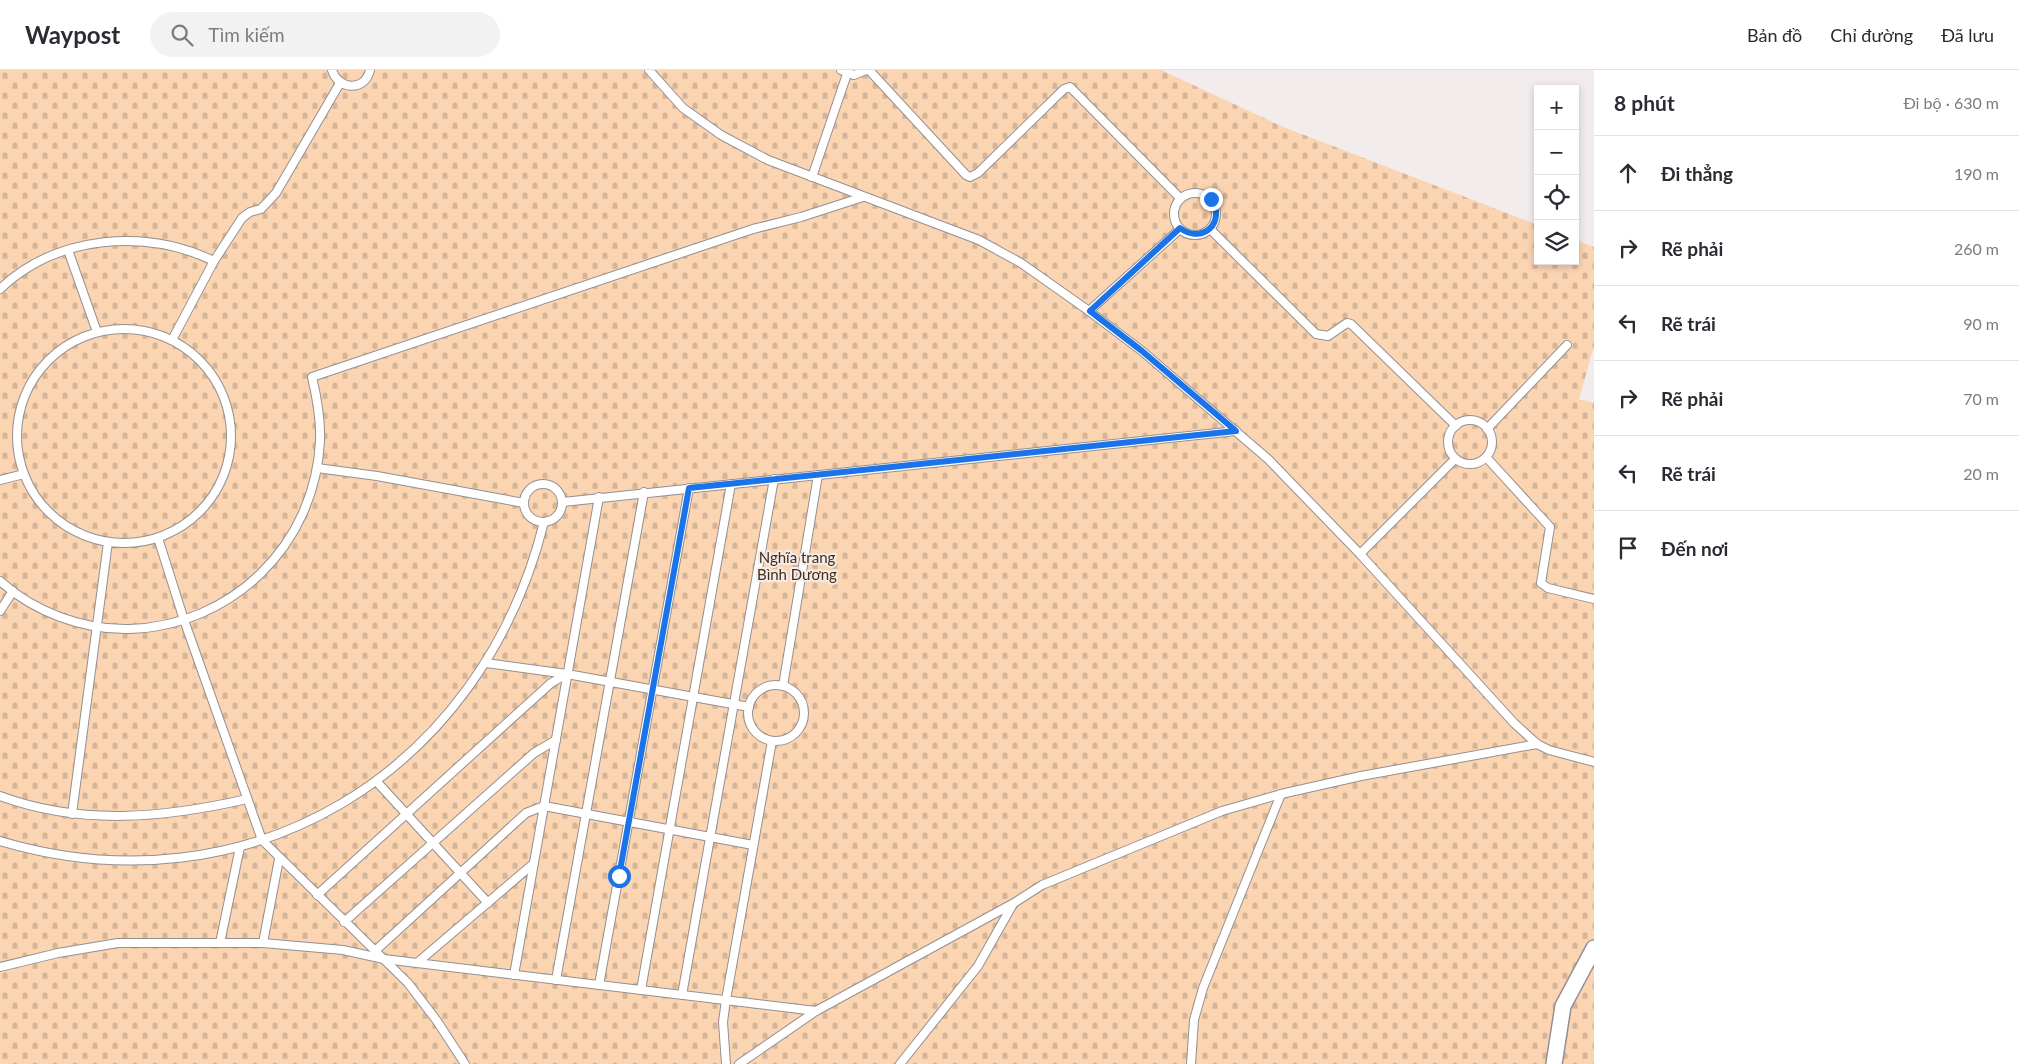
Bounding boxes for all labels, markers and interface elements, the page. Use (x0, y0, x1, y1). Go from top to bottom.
search box (150, 12, 500, 57)
text: Waypost (25, 20, 120, 49)
icon: search (168, 21, 196, 49)
text: Tìm kiếm (208, 23, 285, 46)
text: Bản đồ (1747, 24, 1802, 46)
text: Chỉ đường (1830, 24, 1913, 46)
text: Đã lưu (1941, 24, 1994, 46)
map controls (1534, 85, 1579, 265)
button: + (1534, 85, 1579, 130)
text: 8 phút (1614, 90, 1675, 115)
text: Đi bộ · 630 m (1903, 93, 1999, 112)
button: − (1534, 130, 1579, 175)
icon: ahead (1614, 159, 1642, 187)
text: Đi thẳng (1661, 162, 1733, 185)
text: 190 m (1954, 164, 1999, 183)
button: locate (1534, 175, 1579, 220)
route end (1200, 188, 1223, 211)
button: layers (1534, 220, 1579, 265)
icon: right (1614, 234, 1642, 262)
text: Rẽ phải (1661, 237, 1723, 260)
text: 260 m (1954, 239, 1999, 258)
icon: left (1614, 309, 1642, 337)
text: Rẽ trái (1661, 312, 1716, 335)
text: 90 m (1963, 314, 1999, 333)
icon: right (1614, 384, 1642, 412)
text: Rẽ phải (1661, 387, 1723, 410)
text: 70 m (1963, 389, 1999, 408)
icon: left (1614, 459, 1642, 487)
text: Rẽ trái (1661, 462, 1716, 485)
text: 20 m (1963, 464, 1999, 483)
icon: arrive (1614, 534, 1642, 562)
text: Đến nơi (1661, 537, 1728, 560)
park label: Nghĩa trang Bình Dương (757, 548, 837, 583)
route start (608, 865, 631, 888)

